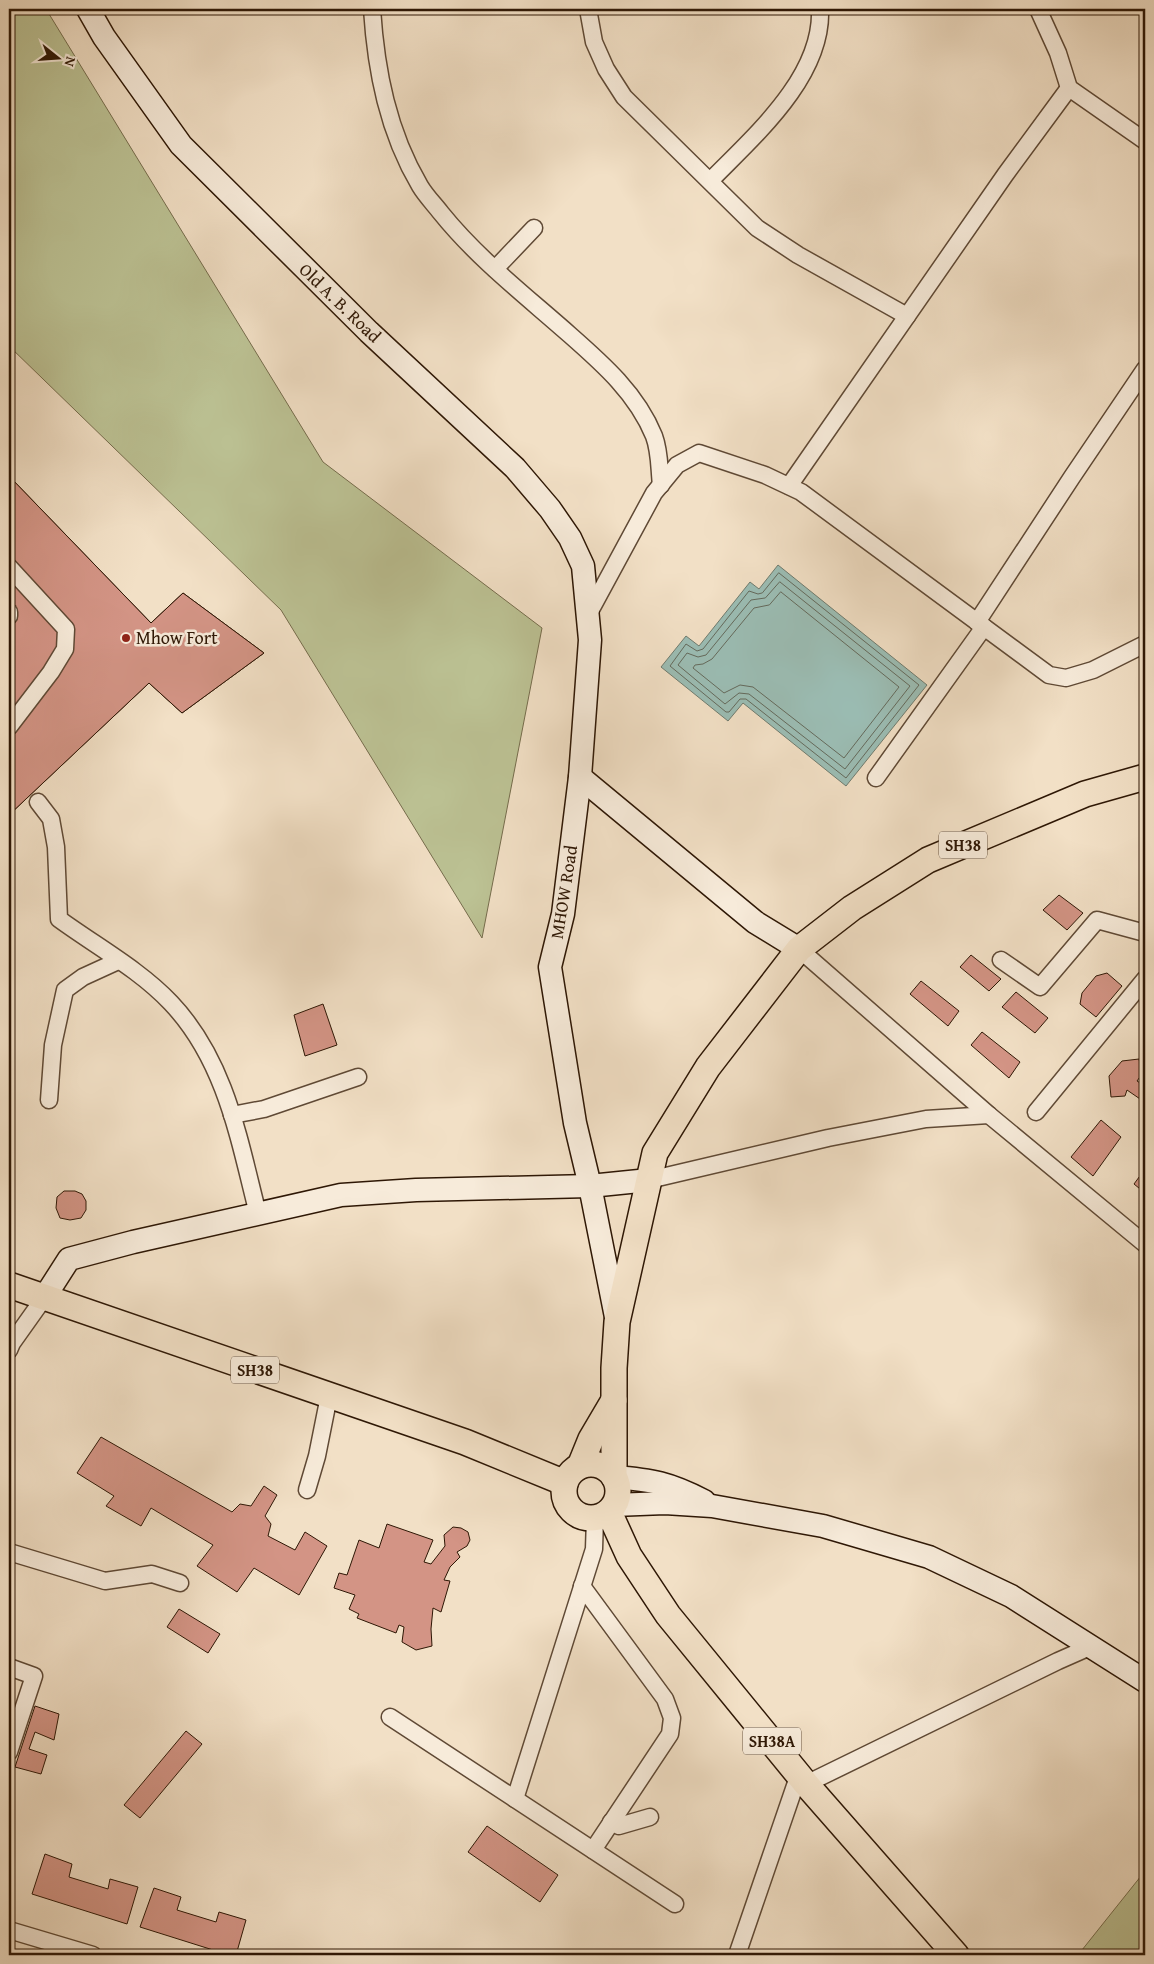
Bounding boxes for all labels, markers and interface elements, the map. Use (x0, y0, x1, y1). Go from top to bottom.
north arrow (32, 32, 82, 82)
text: N (59, 54, 81, 70)
street label: Old A. B. Road (293, 256, 388, 349)
place label: Mhow Fort (136, 624, 218, 651)
marker: Mhow Fort (120, 632, 132, 644)
road number: SH38 (939, 832, 987, 858)
street label: MHOW Road (543, 843, 584, 941)
road number: SH38 (231, 1356, 279, 1384)
road number: SH38A (743, 1728, 801, 1754)

